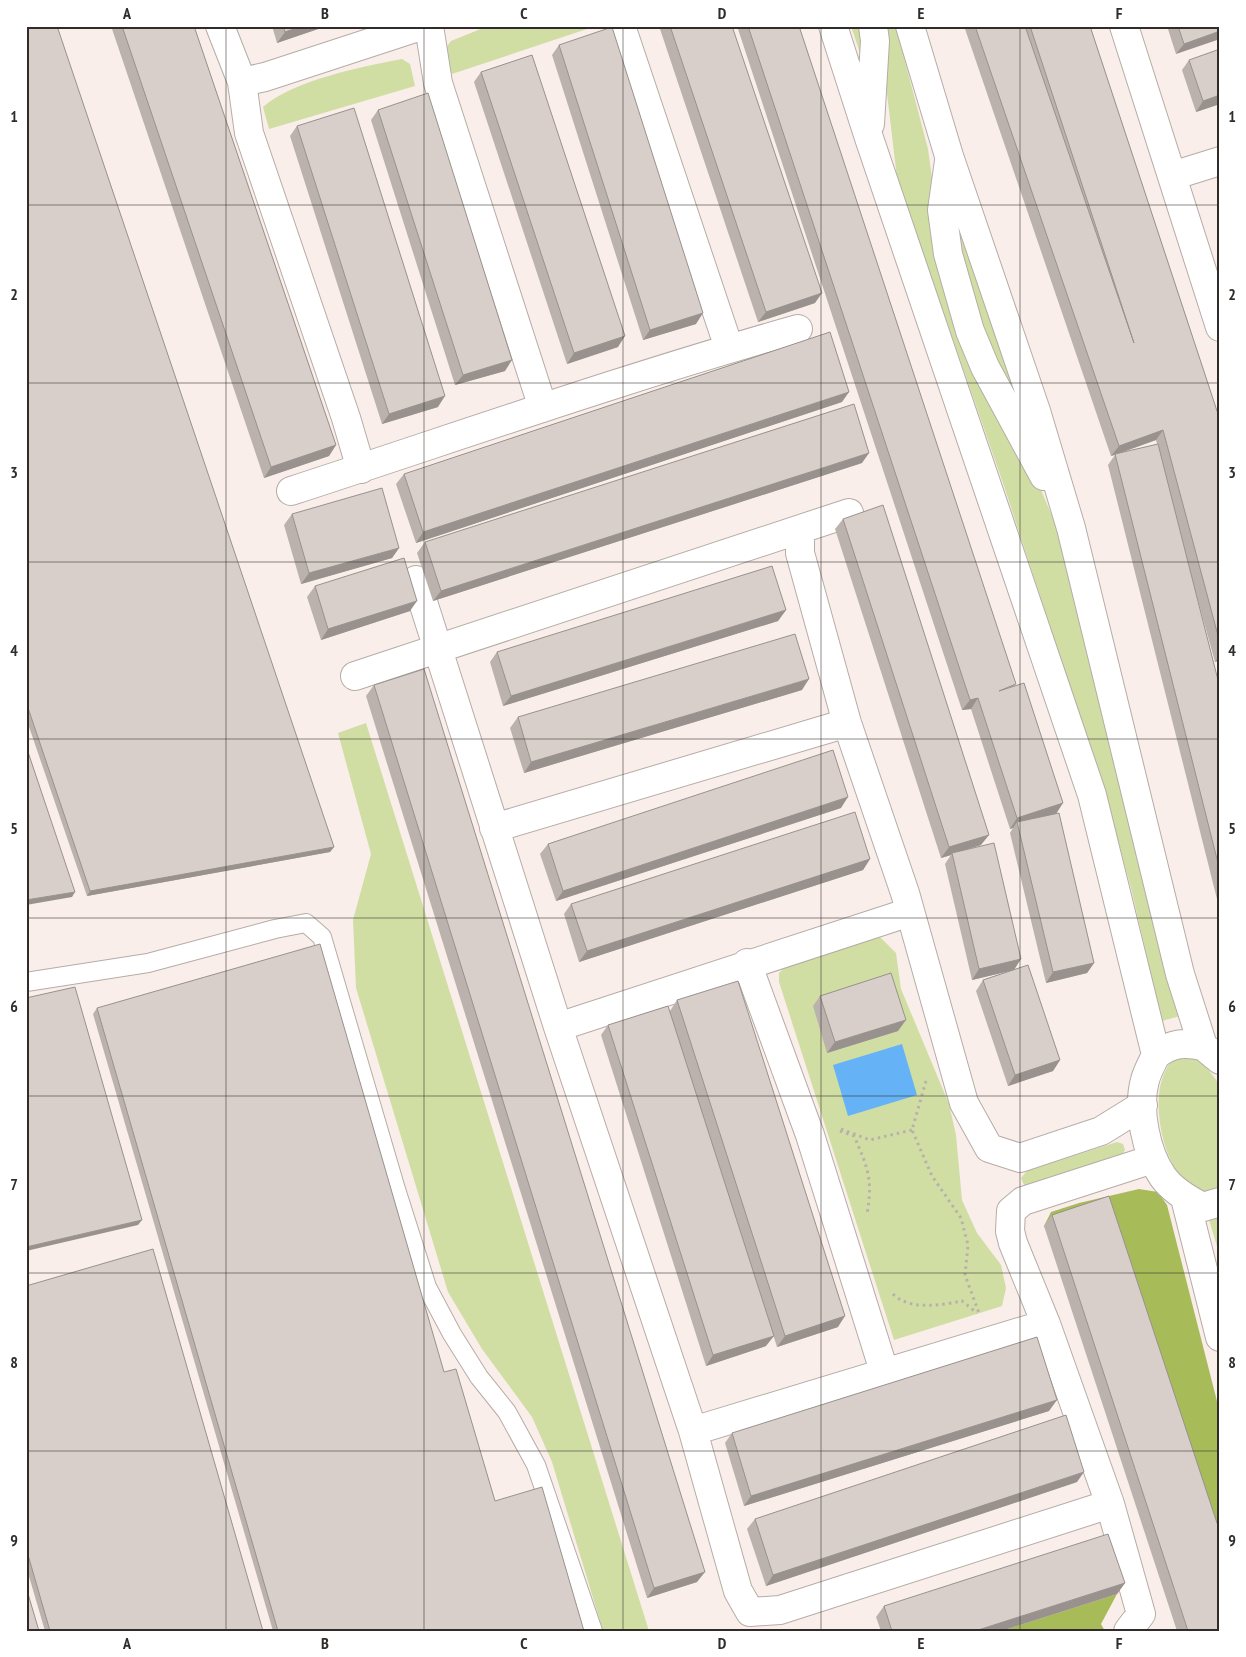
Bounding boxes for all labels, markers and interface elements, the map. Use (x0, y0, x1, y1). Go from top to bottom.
text: A (122, 3, 132, 23)
text: B (321, 3, 329, 23)
text: C (520, 3, 528, 23)
text: D (718, 3, 727, 23)
text: E (918, 3, 925, 23)
text: F (1116, 3, 1123, 23)
text: 1 (10, 106, 18, 126)
text: 1 (1228, 106, 1236, 126)
text: 2 (10, 284, 18, 304)
text: 2 (1228, 284, 1236, 304)
text: 3 (10, 462, 18, 482)
text: 3 (1228, 462, 1236, 482)
text: 4 (10, 640, 18, 660)
text: 4 (1228, 640, 1236, 660)
text: 5 (10, 818, 18, 838)
text: 5 (1228, 818, 1236, 838)
text: 6 (10, 996, 18, 1016)
text: 6 (1228, 996, 1236, 1016)
text: 7 (10, 1174, 18, 1194)
text: 7 (1228, 1174, 1236, 1194)
text: 8 (10, 1352, 18, 1372)
text: 8 (1228, 1352, 1236, 1372)
text: 9 (10, 1530, 18, 1550)
text: 9 (1228, 1530, 1236, 1550)
text: A (122, 1633, 132, 1653)
text: B (321, 1633, 329, 1653)
text: C (520, 1633, 528, 1653)
text: D (718, 1633, 727, 1653)
text: E (918, 1633, 925, 1653)
text: F (1116, 1633, 1123, 1653)

